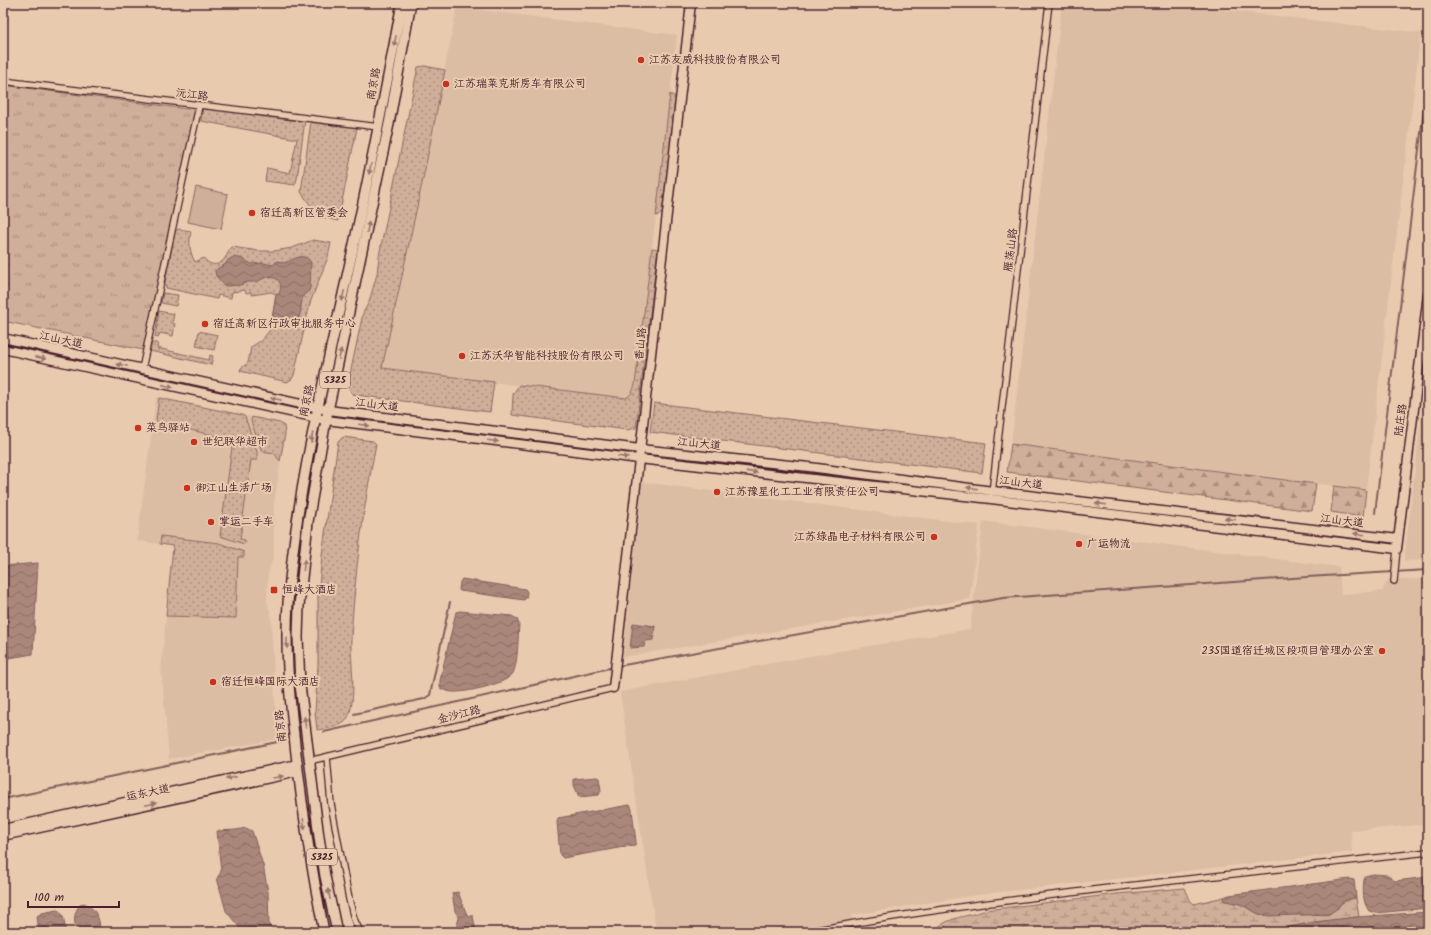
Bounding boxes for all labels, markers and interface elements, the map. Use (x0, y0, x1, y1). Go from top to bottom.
one-way arrow (391, 35, 397, 47)
place label: 江苏友威科技股份有限公司 (649, 51, 781, 69)
marker: 江苏友威科技股份有限公司 (636, 55, 646, 65)
street label: 南京路 (362, 66, 386, 102)
place label: 江苏瑞莱克斯房车有限公司 (454, 75, 586, 93)
marker: 江苏瑞莱克斯房车有限公司 (441, 79, 451, 89)
street label: 沅江路 (175, 84, 209, 106)
one-way arrow (367, 163, 373, 175)
place label: 宿迁高新区管委会 (260, 204, 348, 222)
marker: 宿迁高新区管委会 (247, 208, 257, 218)
one-way arrow (365, 221, 371, 233)
street label: 雁荡山路 (999, 227, 1023, 273)
one-way arrow (339, 290, 345, 302)
place label: 宿迁高新区行政审批服务中心 (213, 315, 356, 333)
marker: 宿迁高新区行政审批服务中心 (200, 319, 210, 329)
street label: 江山大道 (38, 327, 84, 353)
street label: 香山路 (630, 327, 652, 361)
place label: 江苏沃华智能科技股份有限公司 (470, 347, 624, 365)
one-way arrow (338, 348, 344, 360)
marker: 江苏沃华智能科技股份有限公司 (457, 351, 467, 361)
one-way arrow (35, 355, 47, 361)
one-way arrow (116, 361, 128, 367)
road number: S325 (320, 372, 350, 388)
one-way arrow (162, 383, 174, 389)
street label: 南京路 (295, 383, 319, 419)
street label: 江山大道 (354, 393, 400, 417)
one-way arrow (270, 395, 283, 401)
street label: 陆庄路 (1390, 403, 1412, 437)
place label: 菜鸟驿站 (146, 419, 190, 437)
one-way arrow (358, 422, 371, 428)
marker: 菜鸟驿站 (133, 423, 143, 433)
one-way arrow (308, 431, 314, 443)
place label: 世纪联华超市 (202, 433, 268, 451)
street label: 江山大道 (676, 433, 722, 455)
marker: 世纪联华超市 (189, 437, 199, 447)
one-way arrow (487, 438, 500, 444)
one-way arrow (616, 454, 629, 460)
one-way arrow (746, 469, 758, 475)
street label: 江山大道 (998, 471, 1044, 495)
place label: 御江山生活广场 (195, 479, 272, 497)
marker: 御江山生活广场 (182, 483, 192, 493)
place label: 江苏豫星化工工业有限责任公司 (725, 483, 879, 501)
one-way arrow (966, 485, 978, 491)
marker: 江苏豫星化工工业有限责任公司 (712, 487, 722, 497)
one-way arrow (1095, 500, 1107, 507)
street label: 江山大道 (1319, 509, 1365, 533)
place label: 掌运二手车 (219, 513, 274, 531)
one-way arrow (1224, 516, 1236, 522)
marker: 掌运二手车 (206, 517, 216, 527)
place label: 江苏绿晶电子材料有限公司 (794, 528, 926, 546)
one-way arrow (1353, 531, 1365, 537)
marker: 江苏绿晶电子材料有限公司 (929, 532, 939, 542)
place label: 广运物流 (1087, 535, 1131, 553)
marker: 广运物流 (1074, 539, 1084, 549)
one-way arrow (300, 559, 307, 571)
place label: 恒峰大酒店 (282, 581, 337, 599)
marker: 恒峰大酒店 (269, 585, 279, 595)
one-way arrow (284, 637, 291, 649)
place label: 235国道宿迁城区段项目管理办公室 (1201, 642, 1374, 660)
marker: 235国道宿迁城区段项目管理办公室 (1377, 646, 1387, 656)
place label: 宿迁恒峰国际大酒店 (221, 673, 320, 691)
marker: 宿迁恒峰国际大酒店 (208, 677, 218, 687)
street label: 金沙江路 (435, 701, 483, 729)
street label: 南京路 (270, 709, 292, 743)
one-way arrow (302, 716, 308, 728)
one-way arrow (272, 773, 284, 779)
one-way arrow (225, 776, 238, 782)
street label: 运东大道 (125, 780, 171, 806)
one-way arrow (144, 801, 157, 807)
one-way arrow (301, 818, 308, 830)
road number: S325 (307, 849, 337, 865)
scale bar (28, 883, 119, 909)
text: 100 m (34, 888, 65, 907)
one-way arrow (325, 888, 331, 900)

